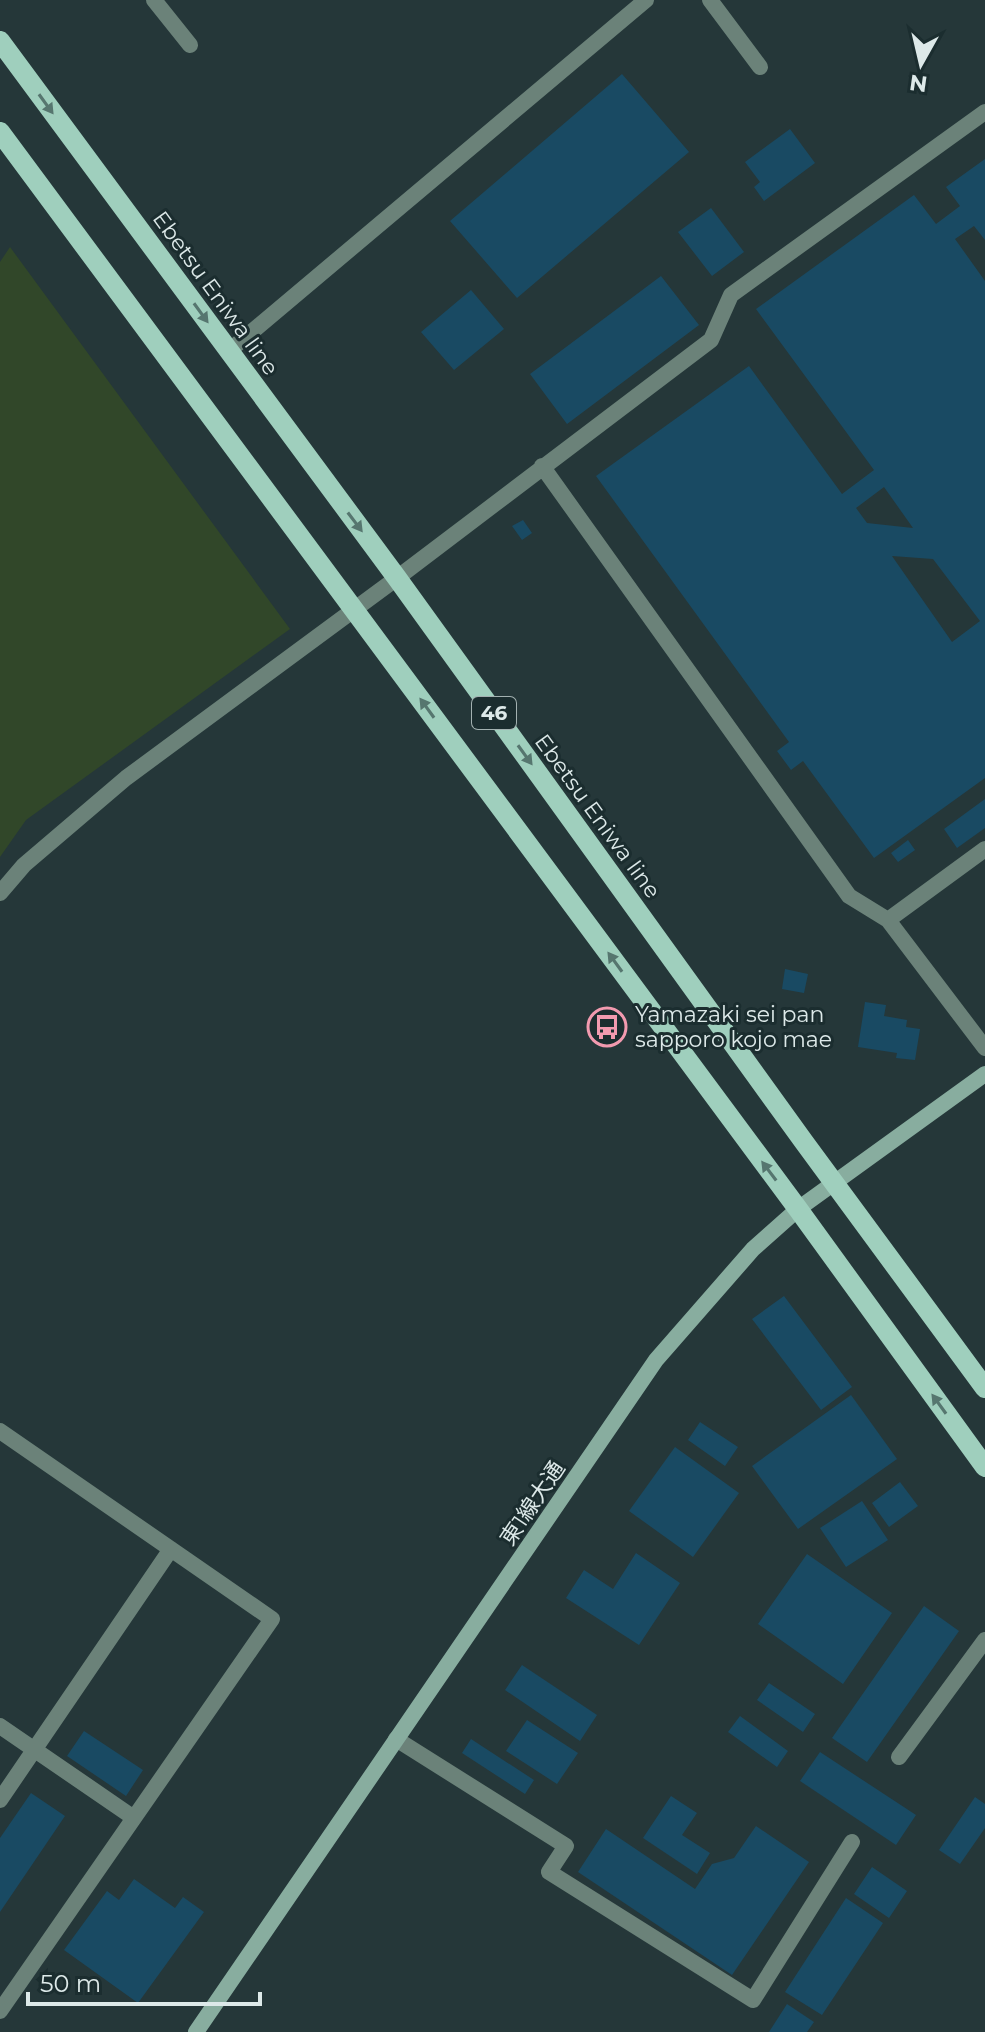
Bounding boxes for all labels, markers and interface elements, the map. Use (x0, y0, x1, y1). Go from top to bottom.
north arrow (881, 24, 961, 104)
text: N (908, 69, 929, 98)
one-way arrow (38, 94, 54, 114)
street label: Ebetsu Eniwa line (147, 206, 284, 381)
one-way arrow (192, 303, 208, 324)
one-way arrow (347, 512, 363, 533)
one-way arrow (419, 697, 435, 719)
road number: 46 (472, 697, 516, 729)
street label: Ebetsu Eniwa line (529, 729, 666, 904)
one-way arrow (516, 745, 532, 766)
one-way arrow (607, 951, 623, 973)
place label: Yamazaki sei pan sapporo kojo mae (635, 1001, 832, 1053)
bus stop icon: Yamazaki sei pan sapporo kojo mae (586, 1006, 628, 1048)
one-way arrow (762, 1161, 778, 1181)
one-way arrow (931, 1394, 947, 1414)
street label: 東1線大通 (494, 1456, 570, 1551)
scale bar (28, 1956, 260, 2006)
text: 50 m (40, 1969, 101, 1998)

